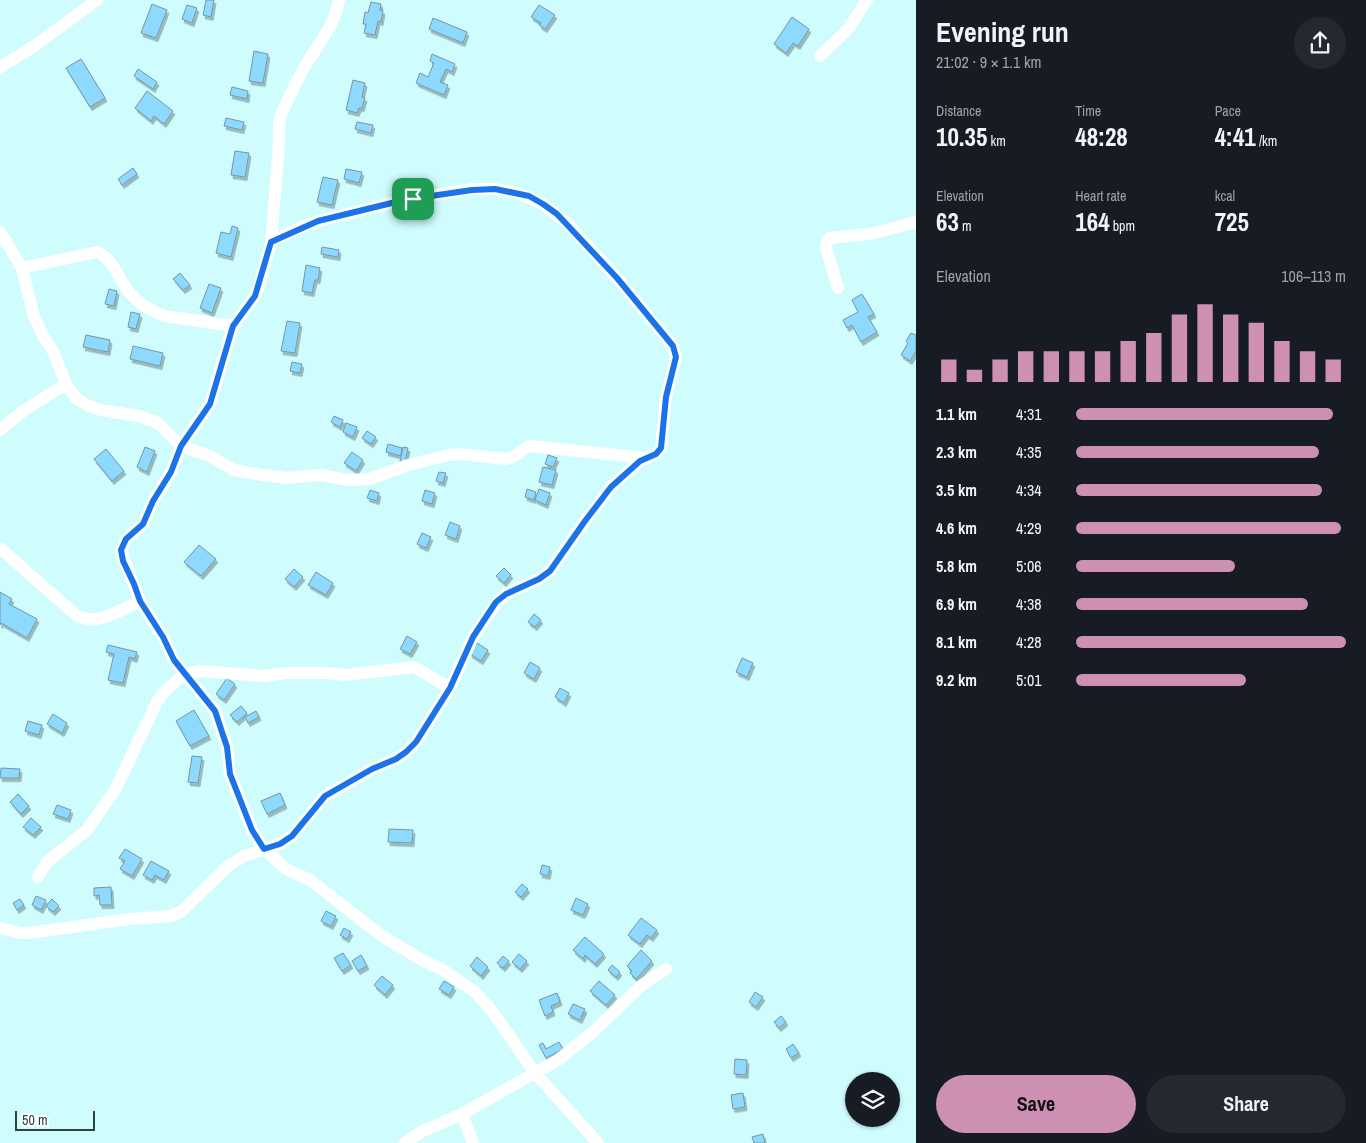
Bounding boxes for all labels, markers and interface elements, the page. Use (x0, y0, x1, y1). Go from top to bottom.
text: Evening run (936, 13, 1069, 51)
button: share (1294, 17, 1346, 69)
text: 21:02 · 9 × 1.1 km (936, 51, 1041, 73)
text: Distance (936, 102, 981, 120)
text: Time (1075, 102, 1101, 120)
text: Pace (1215, 102, 1241, 120)
text: 10.35 (936, 120, 987, 154)
text: 48:28 (1075, 120, 1128, 154)
text: 4:41 (1215, 120, 1256, 154)
text: km (987, 132, 1006, 150)
text: /km (1256, 132, 1277, 150)
pin (392, 178, 434, 220)
icon: arrive (399, 185, 427, 213)
text: Elevation (936, 187, 984, 205)
text: Heart rate (1075, 187, 1126, 205)
text: kcal (1215, 187, 1235, 205)
text: 63 (936, 205, 959, 239)
text: 164 (1075, 205, 1110, 239)
text: 725 (1215, 205, 1249, 239)
text: m (959, 217, 972, 235)
text: bpm (1110, 217, 1135, 235)
text: Elevation (936, 265, 991, 287)
text: 106–113 m (1281, 265, 1346, 287)
text: 1.1 km (936, 403, 977, 425)
text: 4:31 (1016, 403, 1042, 425)
text: 2.3 km (936, 441, 977, 463)
text: 4:35 (1016, 441, 1042, 463)
text: 3.5 km (936, 479, 977, 501)
text: 4:34 (1016, 479, 1042, 501)
text: 4.6 km (936, 517, 977, 539)
text: 4:29 (1016, 517, 1042, 539)
text: 5.8 km (936, 555, 977, 577)
text: 5:06 (1016, 555, 1042, 577)
text: 6.9 km (936, 593, 977, 615)
text: 4:38 (1016, 593, 1042, 615)
text: 8.1 km (936, 631, 977, 653)
text: 4:28 (1016, 631, 1042, 653)
text: 9.2 km (936, 669, 977, 691)
text: 5:01 (1016, 669, 1042, 691)
map controls (845, 1072, 900, 1127)
button: layers (845, 1072, 900, 1127)
button: Save (936, 1075, 1136, 1133)
button: Share (1146, 1075, 1346, 1133)
scale bar (15, 1108, 95, 1131)
text: 50 m (22, 1111, 48, 1129)

